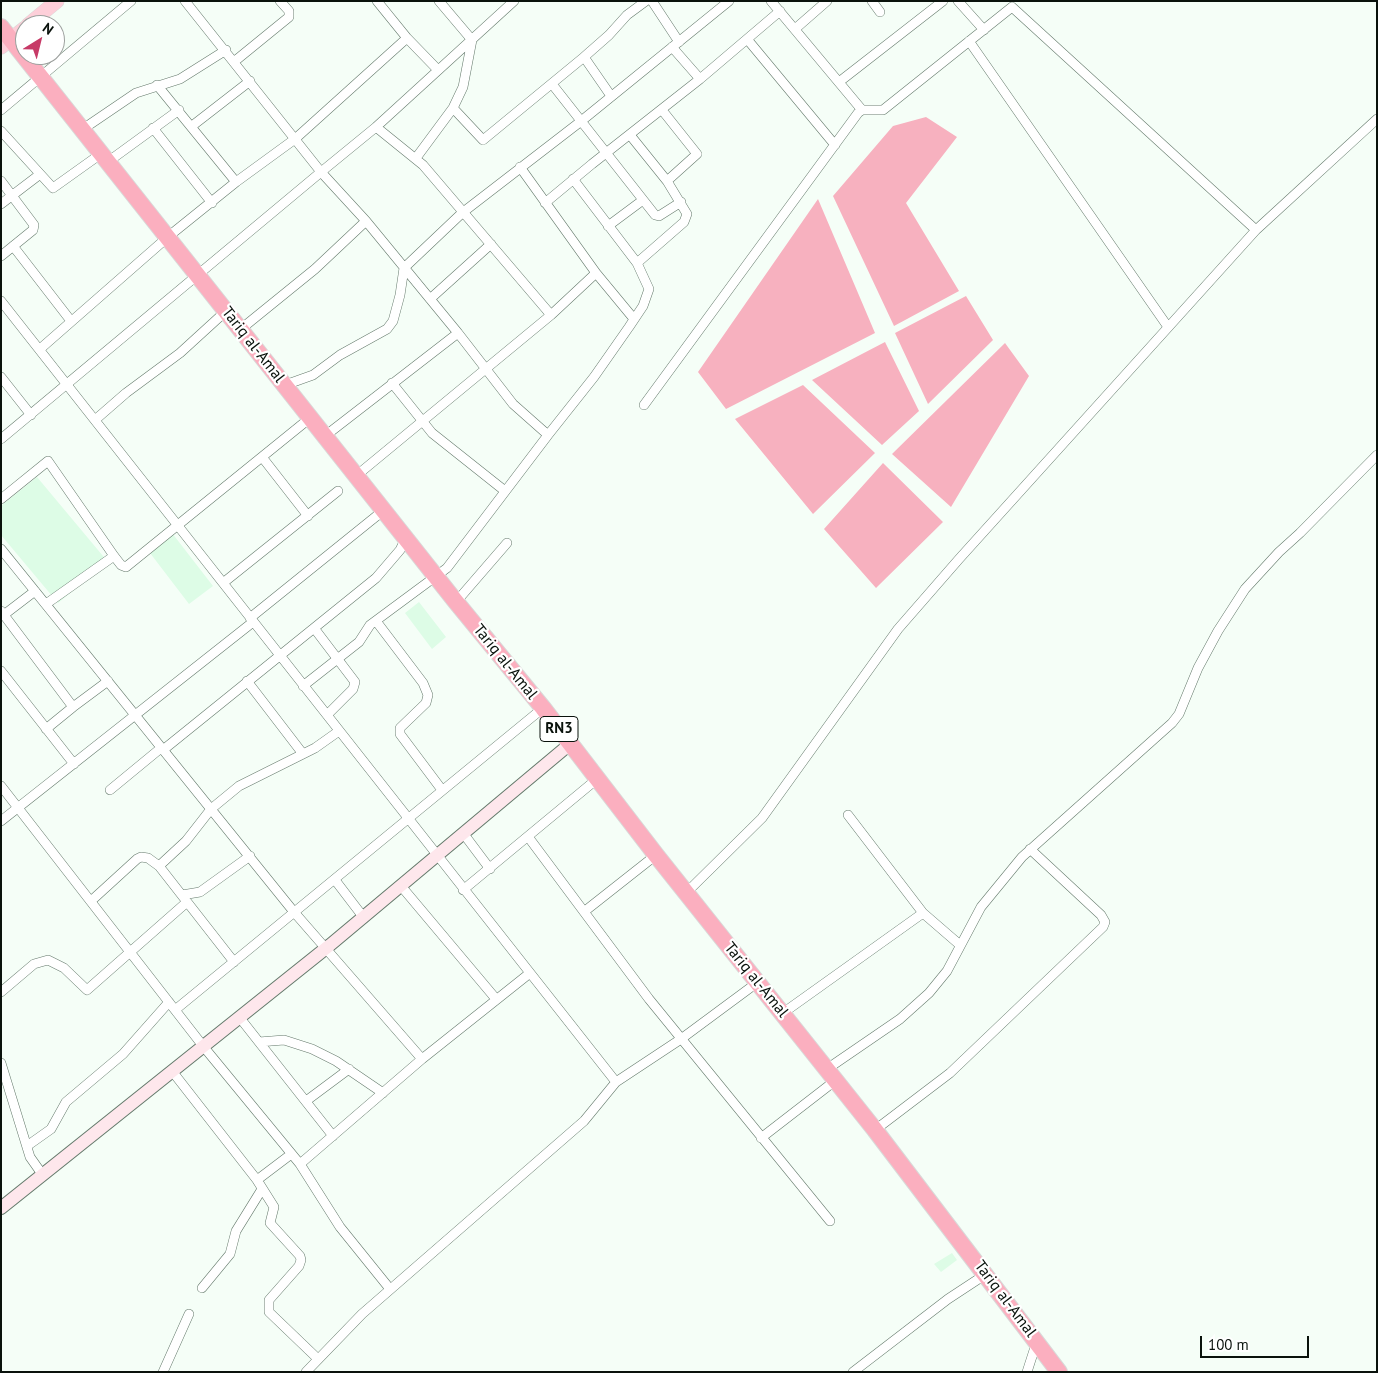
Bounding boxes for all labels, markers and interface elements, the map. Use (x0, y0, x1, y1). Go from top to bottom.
north arrow (15, 15, 65, 65)
text: N (39, 19, 57, 39)
street label: Tariq al-Amal (217, 303, 289, 387)
street label: Tariq al-Amal (469, 621, 541, 703)
road number: RN3 (540, 716, 578, 742)
street label: Tariq al-Amal (720, 939, 792, 1021)
street label: Tariq al-Amal (970, 1257, 1040, 1341)
scale bar (1203, 1326, 1312, 1358)
text: 100 m (1208, 1335, 1249, 1354)

